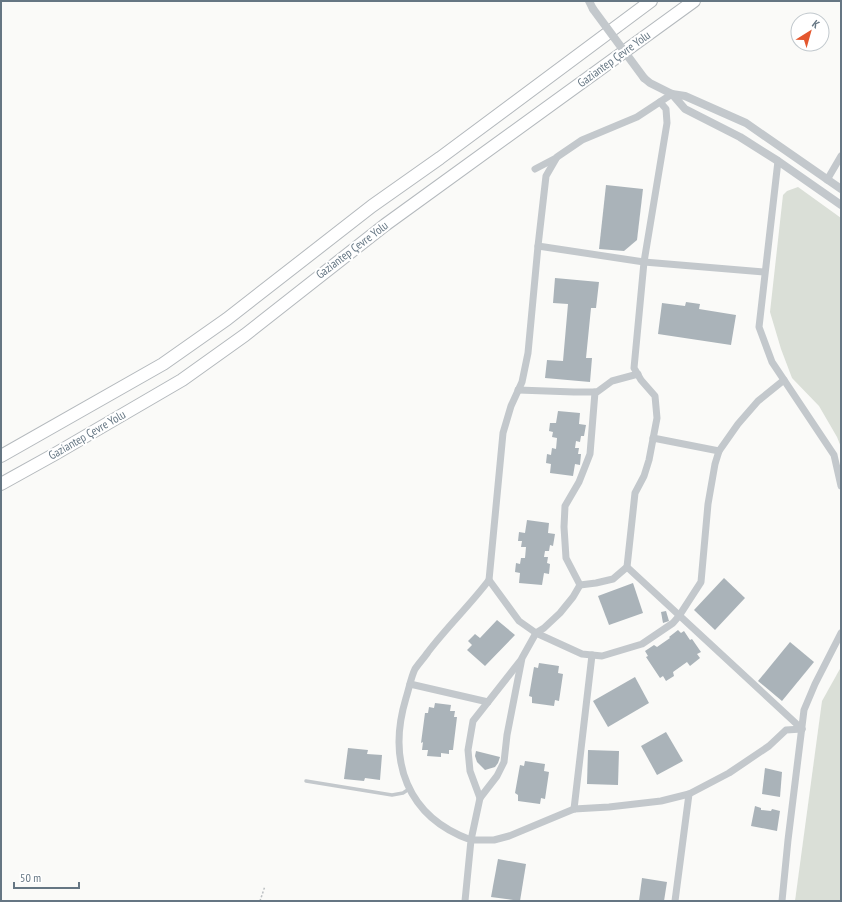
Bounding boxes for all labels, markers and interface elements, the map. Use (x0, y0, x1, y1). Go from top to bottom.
north arrow (790, 12, 830, 52)
text: K (810, 17, 823, 31)
street label: Gaziantep Çevre Yolu (574, 27, 653, 90)
street label: Gaziantep Çevre Yolu (313, 218, 391, 282)
street label: Gaziantep Çevre Yolu (46, 406, 128, 463)
scale bar (14, 864, 79, 890)
text: 50 m (20, 870, 41, 885)

